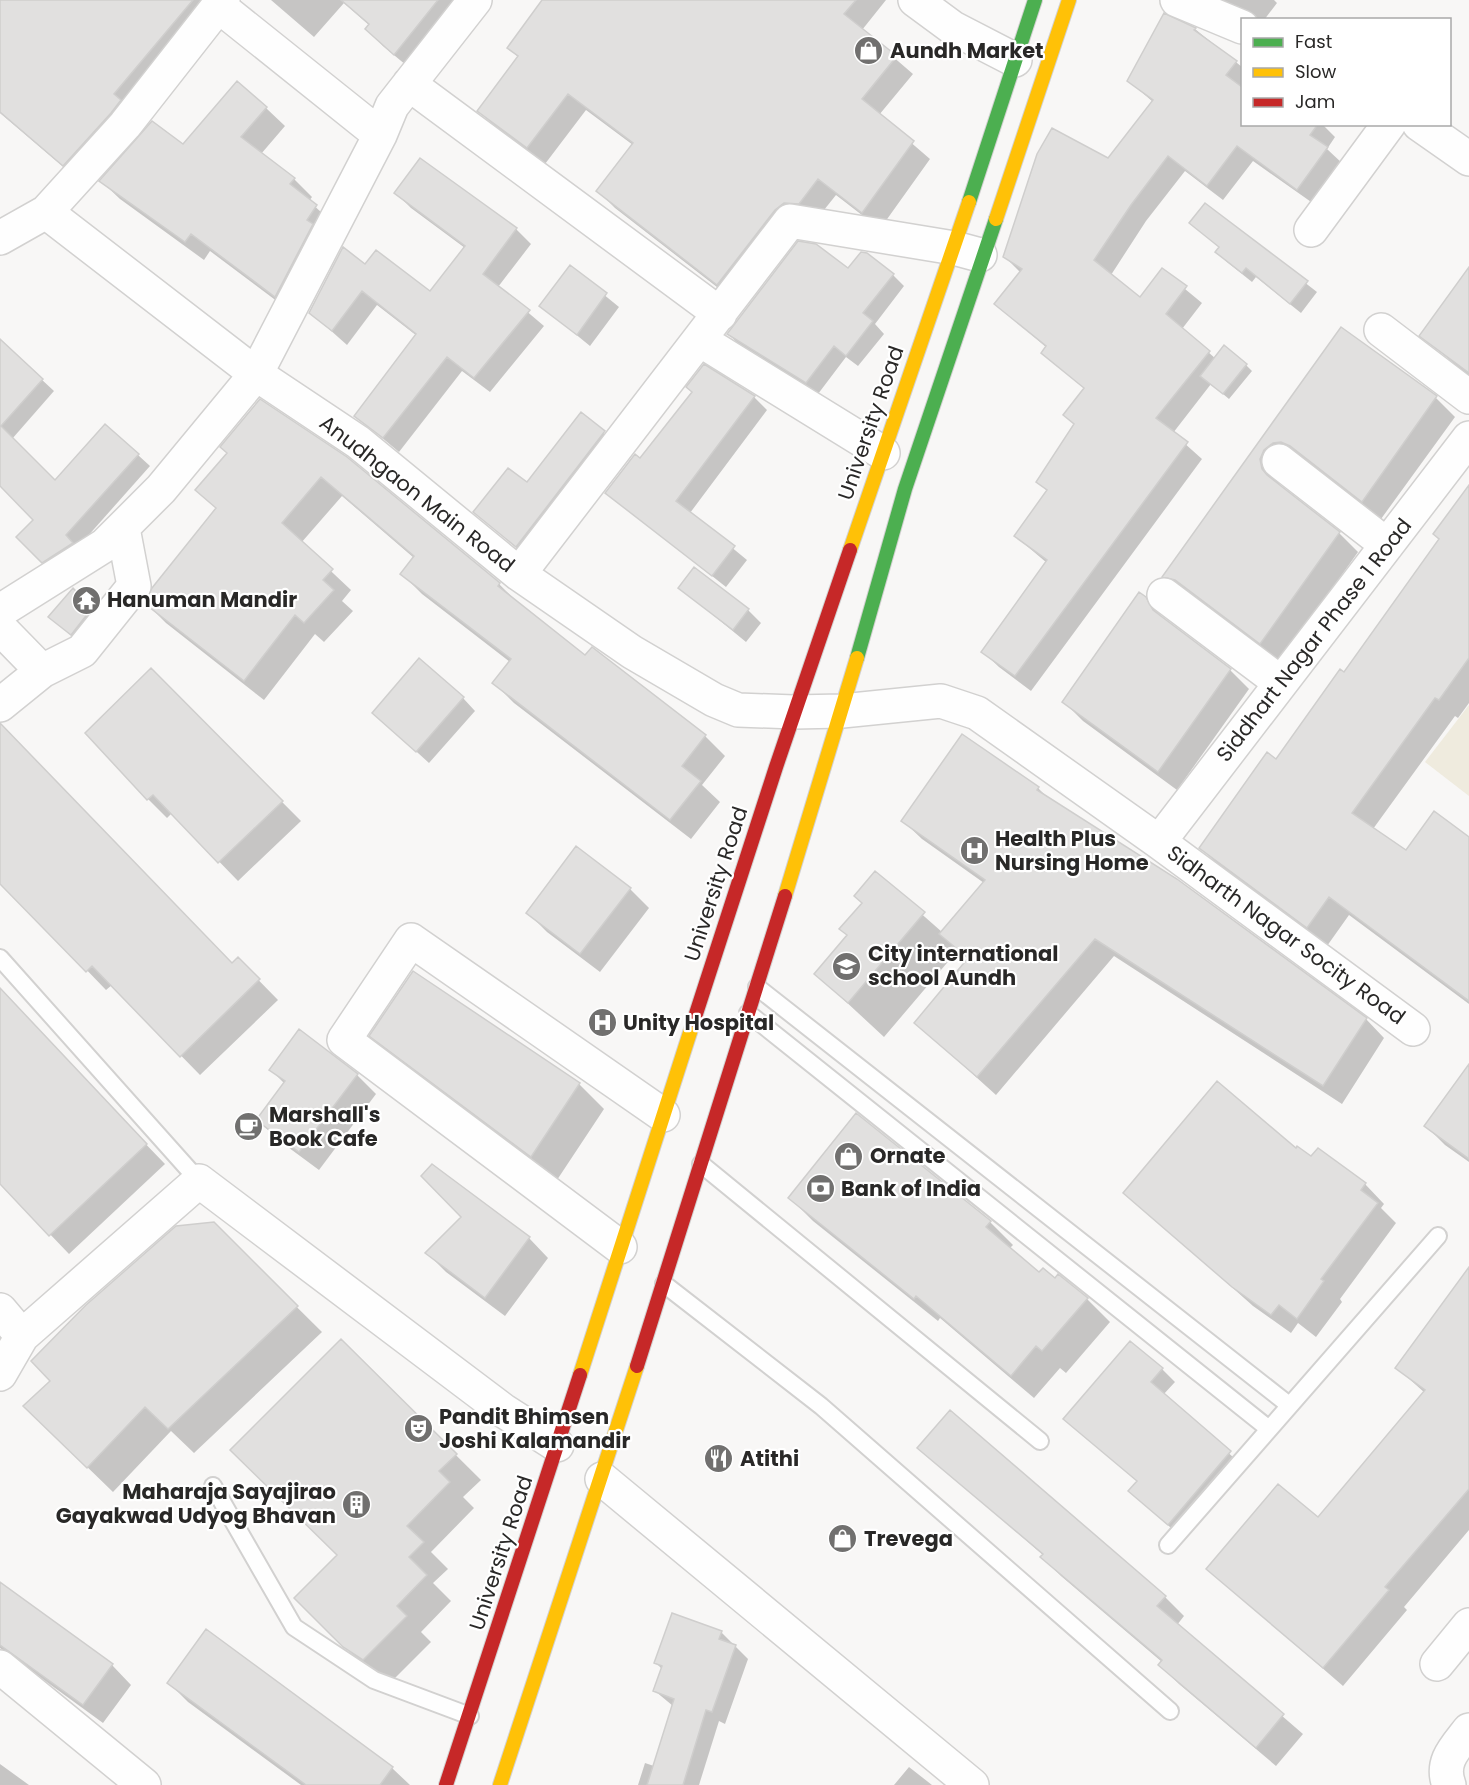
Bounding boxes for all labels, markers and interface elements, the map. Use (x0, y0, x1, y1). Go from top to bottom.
legend (1241, 18, 1451, 126)
text: Fast (1295, 29, 1332, 54)
shop icon: Aundh Market (853, 35, 885, 67)
place label: Aundh Market (890, 36, 1044, 65)
text: Slow (1295, 59, 1337, 84)
text: Jam (1295, 89, 1335, 114)
street label: University Road (831, 342, 910, 504)
street label: Anudhgaon Main Road (314, 408, 521, 579)
street label: Siddhart Nagar Phase 1 Road (1209, 512, 1418, 767)
temple icon: Hanuman Mandir (70, 584, 102, 616)
place label: Hanuman Mandir (107, 585, 297, 614)
street label: University Road (677, 803, 754, 965)
place label: Health Plus Nursing Home (995, 824, 1149, 877)
hospital icon: Health Plus Nursing Home (958, 835, 990, 867)
street label: Sidharth Nagar Socity Road (1161, 838, 1411, 1031)
place label: City international school Aundh (868, 939, 1058, 992)
school or university icon: City international school Aundh (831, 950, 863, 982)
hospital icon: Unity Hospital (586, 1007, 618, 1039)
place label: Unity Hospital (623, 1008, 774, 1037)
place label: Marshall's Book Cafe (269, 1100, 380, 1153)
cafe icon: Marshall's Book Cafe (232, 1111, 264, 1143)
shop icon: Ornate (833, 1140, 865, 1172)
place label: Ornate (870, 1141, 945, 1170)
bank icon: Bank of India (804, 1173, 836, 1205)
place label: Bank of India (841, 1174, 981, 1203)
place label: Pandit Bhimsen Joshi Kalamandir (439, 1402, 630, 1455)
theatre icon: Pandit Bhimsen Joshi Kalamandir (402, 1413, 434, 1445)
restaurant icon: Atithi (703, 1443, 735, 1475)
place label: Atithi (740, 1444, 799, 1473)
street label: University Road (462, 1472, 539, 1634)
place label: Maharaja Sayajirao Gayakwad Udyog Bhavan (56, 1477, 336, 1530)
building icon: Maharaja Sayajirao Gayakwad Udyog Bhavan (341, 1488, 373, 1520)
shop icon: Trevega (827, 1523, 859, 1555)
place label: Trevega (864, 1524, 953, 1553)

